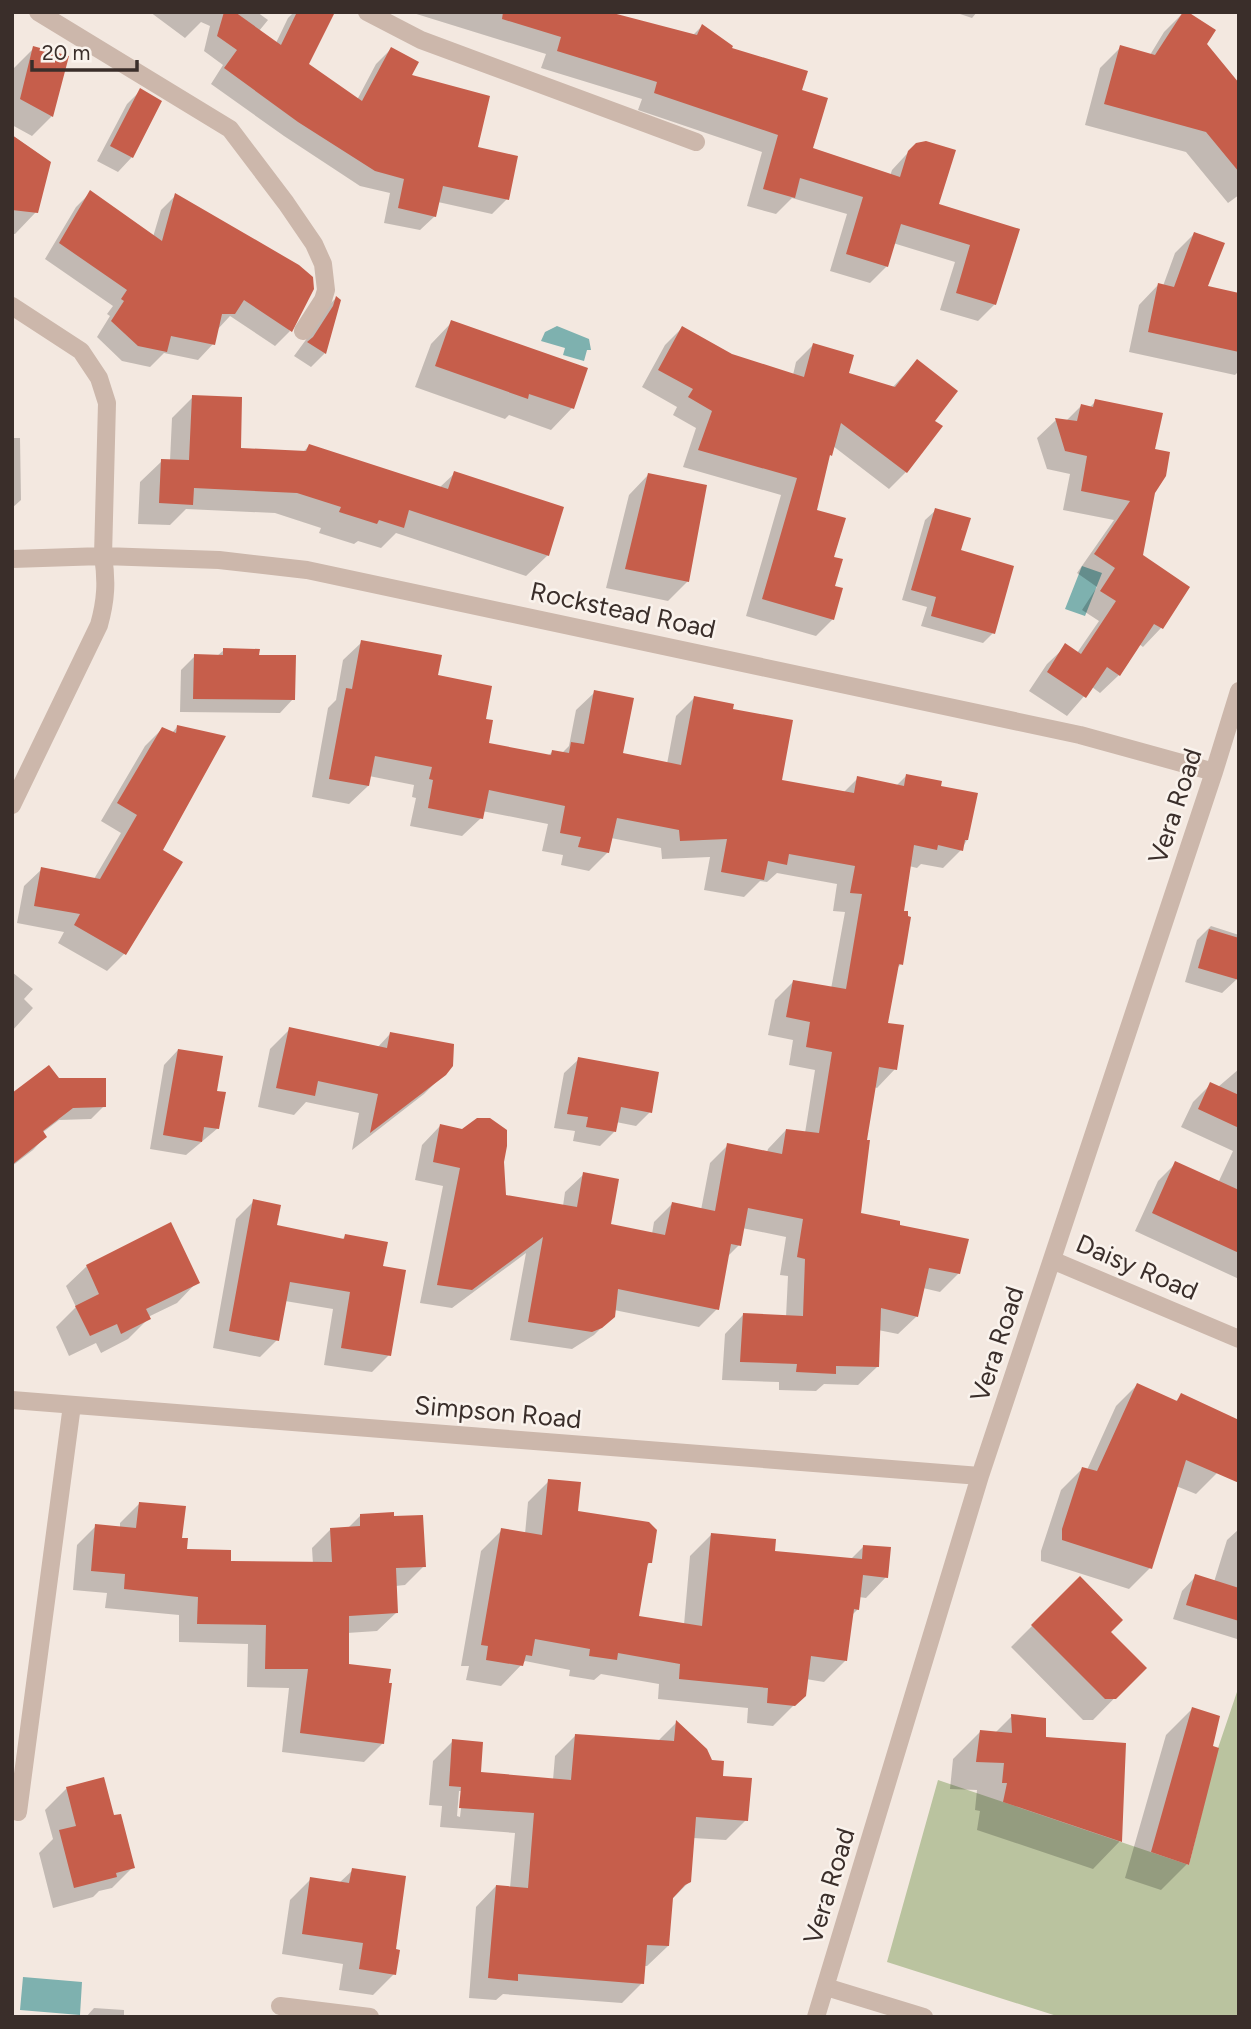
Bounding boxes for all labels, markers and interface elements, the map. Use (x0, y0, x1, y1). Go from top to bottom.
scale bar (32, 28, 136, 72)
text: 20 m (42, 40, 90, 65)
street label: Rockstead Road (527, 575, 719, 645)
street label: Vera Road (1141, 744, 1209, 868)
street label: Daisy Road (1071, 1227, 1203, 1307)
street label: Vera Road (963, 1282, 1031, 1406)
street label: Simpson Road (413, 1389, 583, 1435)
street label: Vera Road (796, 1824, 862, 1948)

